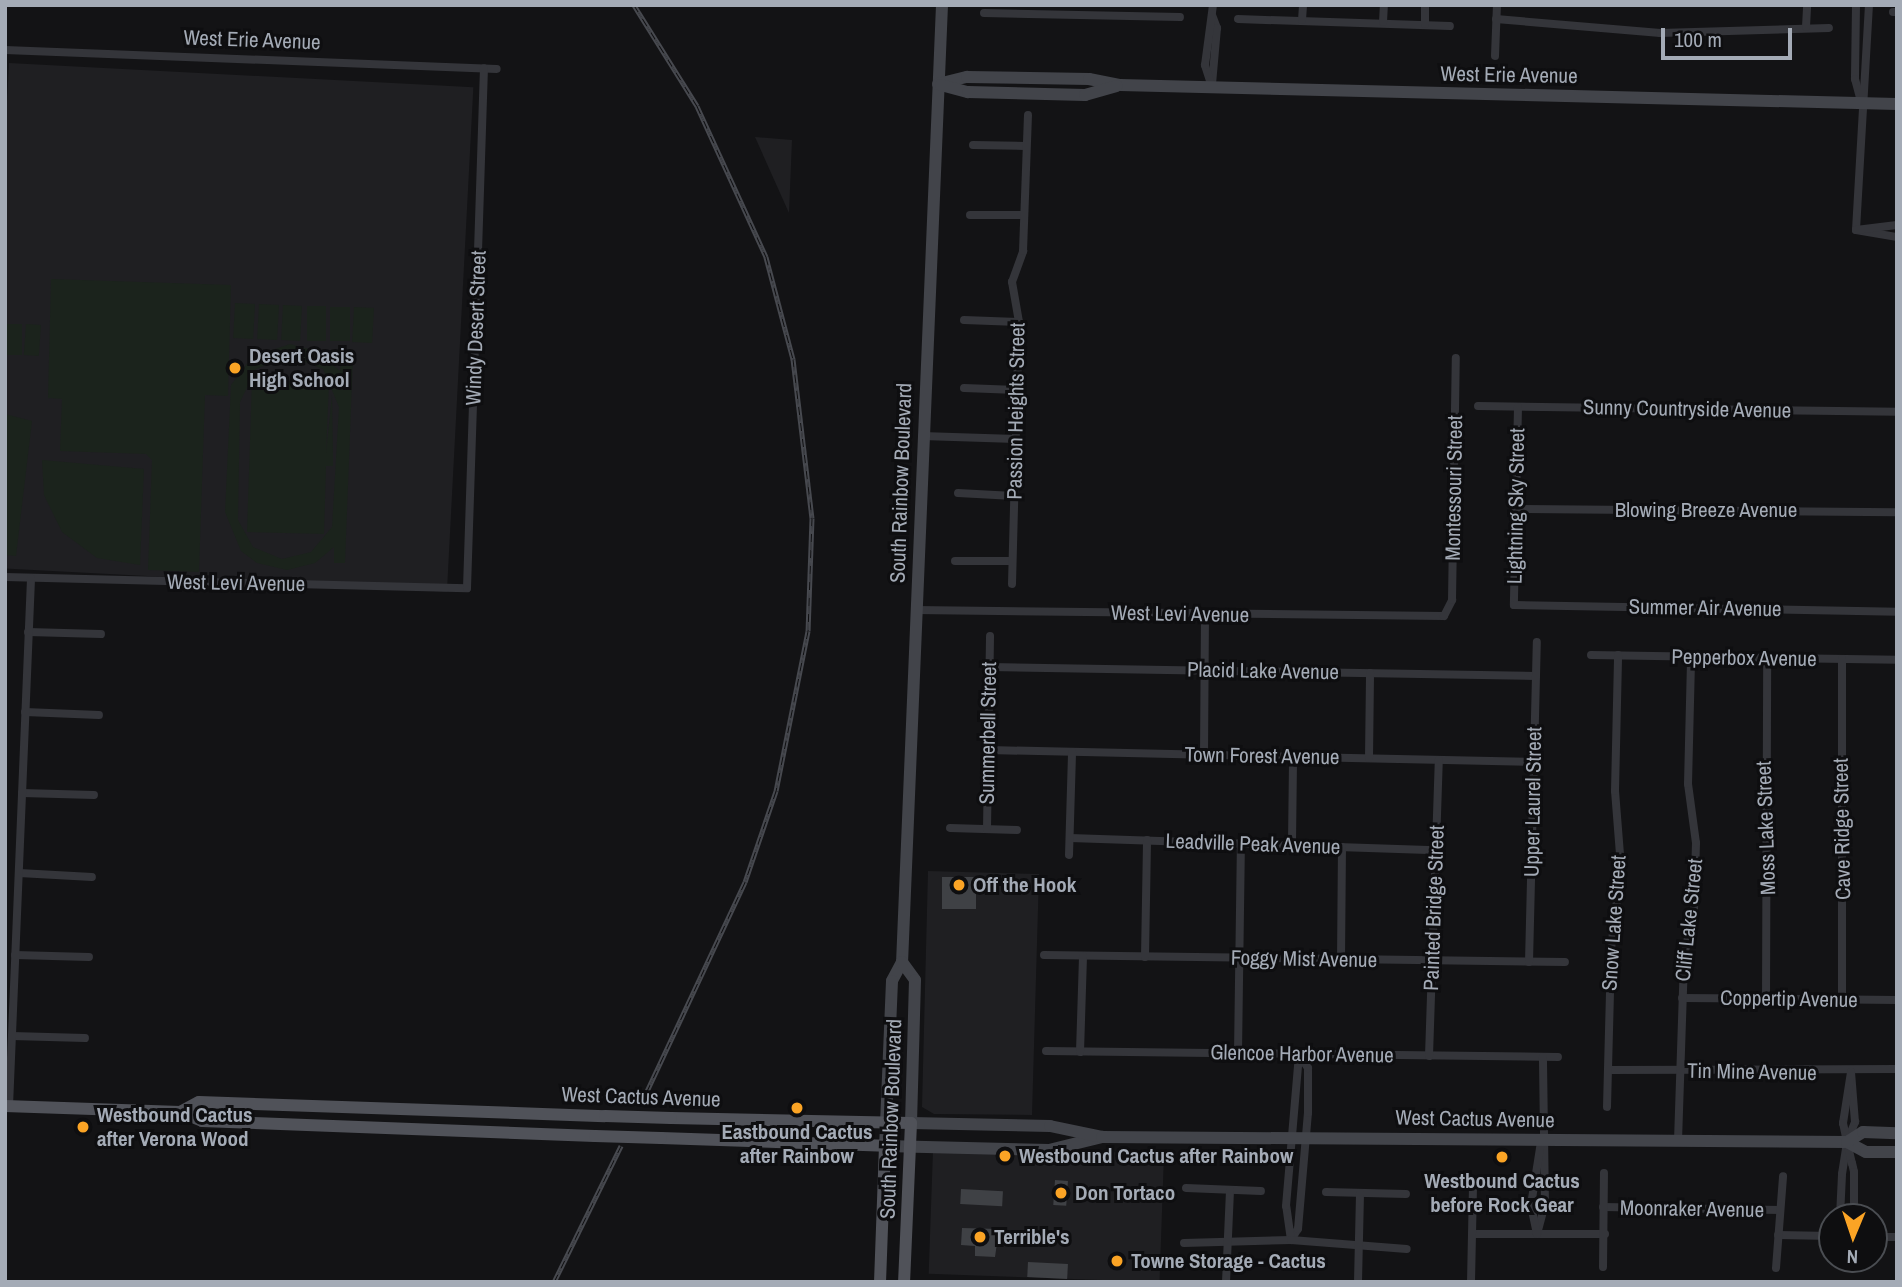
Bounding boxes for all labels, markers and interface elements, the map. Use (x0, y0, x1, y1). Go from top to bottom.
scale bar (1664, 14, 1795, 58)
street label: West Erie Avenue (183, 25, 321, 55)
text: 100 m (1674, 25, 1722, 54)
street label: West Erie Avenue (1440, 61, 1578, 89)
street label: Windy Desert Street (461, 250, 491, 406)
street label: Passion Heights Street (1002, 322, 1030, 500)
place label: Desert Oasis High School (249, 343, 354, 393)
marker: Desert Oasis High School (227, 360, 243, 376)
street label: South Rainbow Boulevard (885, 383, 917, 583)
street label: Sunny Countryside Avenue (1582, 395, 1792, 423)
street label: Montessouri Street (1440, 415, 1468, 561)
street label: Lightning Sky Street (1502, 428, 1530, 584)
street label: Blowing Breeze Avenue (1614, 497, 1798, 523)
street label: West Levi Avenue (166, 569, 306, 597)
street label: Summer Air Avenue (1627, 594, 1783, 622)
street label: West Levi Avenue (1110, 600, 1250, 628)
street label: Pepperbox Avenue (1671, 644, 1817, 672)
street label: Placid Lake Avenue (1186, 657, 1340, 685)
street label: Summerbell Street (974, 661, 1002, 805)
street label: Upper Laurel Street (1519, 727, 1547, 877)
street label: Town Forest Avenue (1184, 742, 1340, 770)
street label: Cave Ridge Street (1828, 758, 1856, 900)
street label: Moss Lake Street (1751, 761, 1781, 895)
street label: Painted Bridge Street (1419, 825, 1449, 991)
street label: Leadville Peak Avenue (1165, 828, 1341, 860)
street label: Snow Lake Street (1597, 854, 1631, 992)
street label: Cliff Lake Street (1670, 857, 1708, 983)
place label: Off the Hook (973, 872, 1076, 898)
marker: Off the Hook (951, 877, 967, 893)
street label: Foggy Mist Avenue (1230, 945, 1378, 973)
street label: Coppertip Avenue (1720, 985, 1858, 1013)
street label: South Rainbow Boulevard (875, 1019, 907, 1219)
street label: Glencoe Harbor Avenue (1210, 1040, 1394, 1068)
street label: Tin Mine Avenue (1687, 1058, 1817, 1086)
street label: West Cactus Avenue (561, 1082, 721, 1112)
marker: Eastbound Cactus after Rainbow (789, 1100, 805, 1116)
place label: Westbound Cactus after Verona Wood (97, 1102, 253, 1152)
street label: West Cactus Avenue (1395, 1105, 1555, 1133)
marker: Westbound Cactus after Verona Wood (75, 1119, 91, 1135)
place label: Eastbound Cactus after Rainbow (721, 1119, 873, 1169)
place label: Westbound Cactus after Rainbow (1019, 1143, 1293, 1169)
marker: Westbound Cactus after Rainbow (997, 1148, 1013, 1164)
marker: Westbound Cactus before Rock Gear (1494, 1149, 1510, 1165)
place label: Westbound Cactus before Rock Gear (1424, 1168, 1580, 1218)
place label: Don Tortaco (1075, 1180, 1175, 1206)
marker: Don Tortaco (1053, 1185, 1069, 1201)
street label: Moonraker Avenue (1619, 1195, 1765, 1223)
north arrow (1818, 1203, 1888, 1273)
place label: Terrible's (994, 1224, 1070, 1250)
marker: Terrible's (972, 1229, 988, 1245)
text: N (1846, 1244, 1858, 1270)
place label: Towne Storage - Cactus (1131, 1248, 1326, 1274)
marker: Towne Storage - Cactus (1109, 1253, 1125, 1269)

